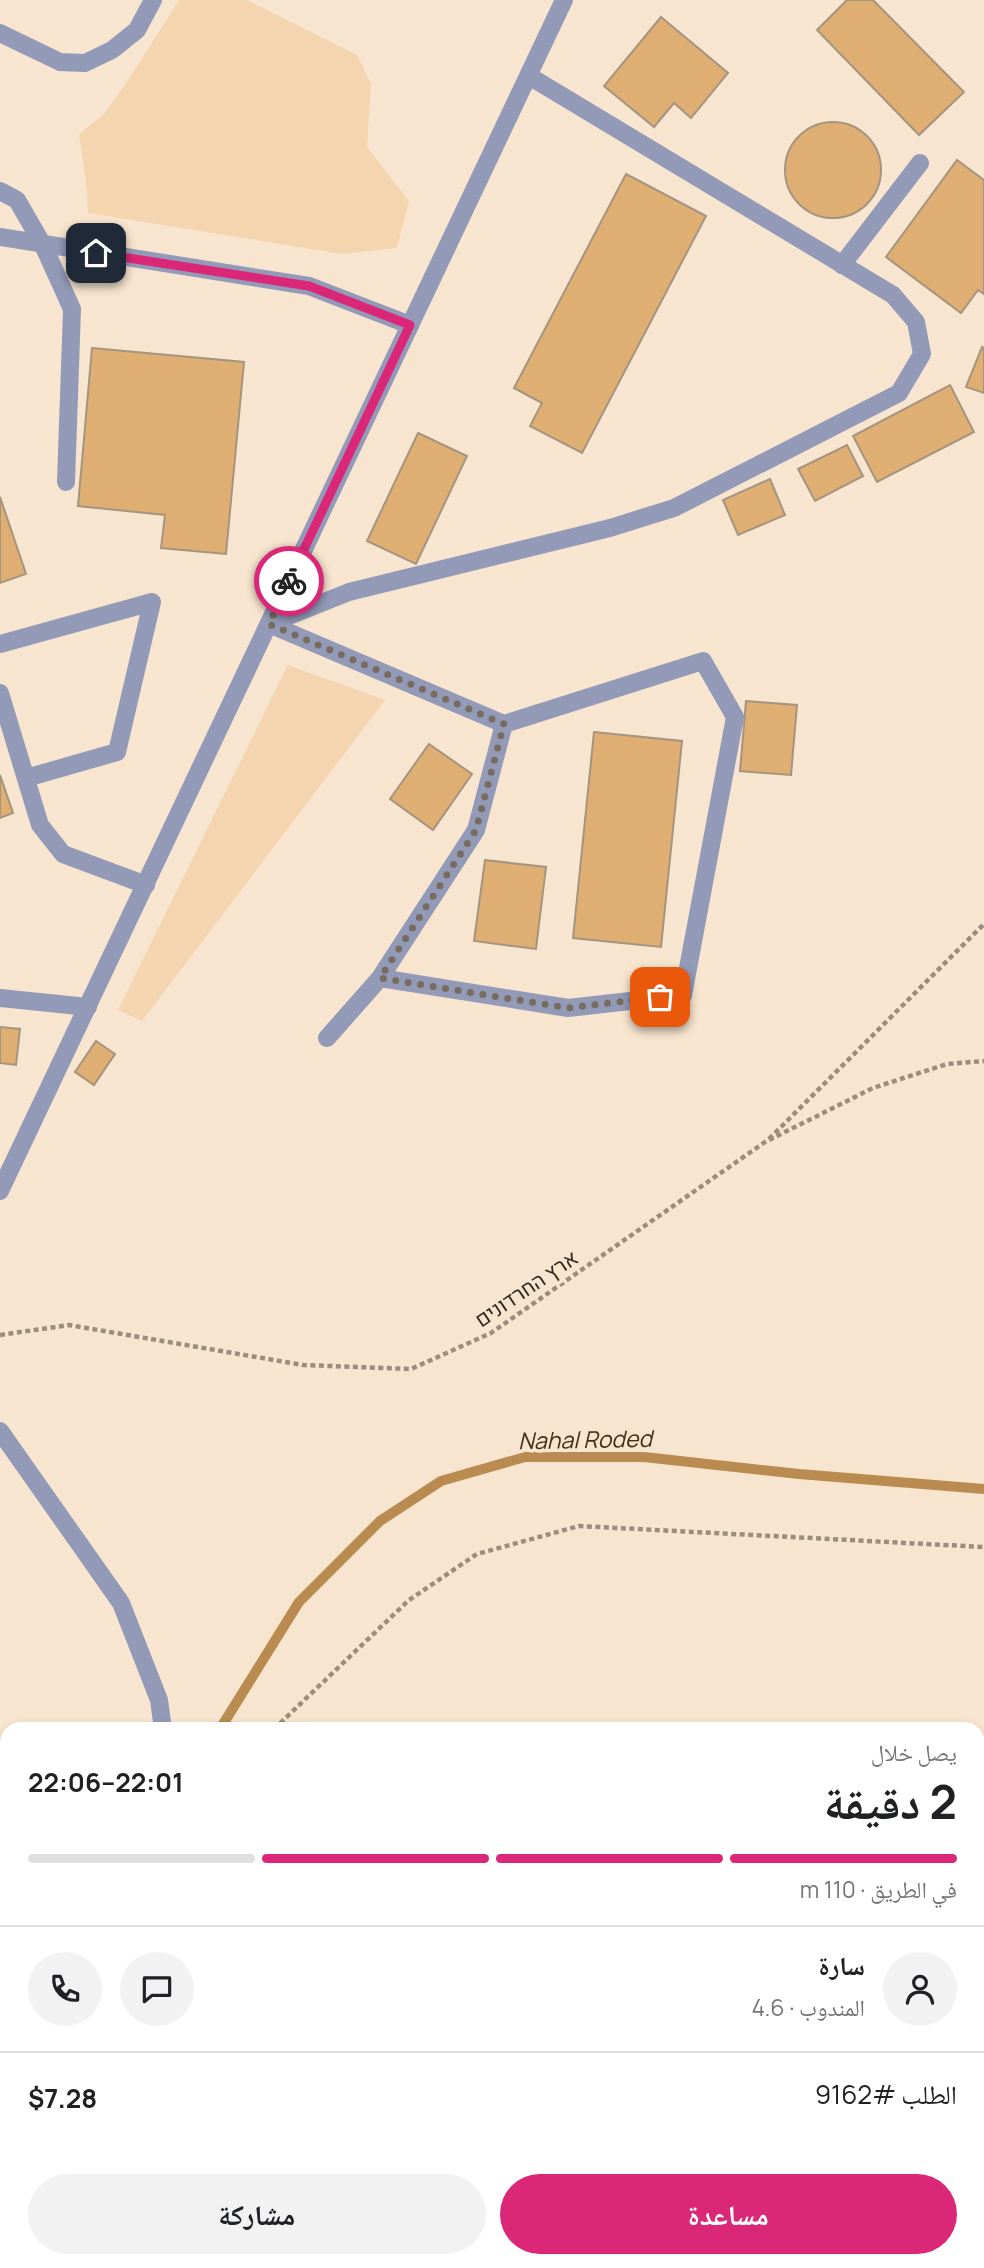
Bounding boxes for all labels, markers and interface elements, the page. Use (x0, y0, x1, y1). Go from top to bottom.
pin (66, 223, 126, 283)
icon: home (77, 234, 115, 272)
courier (254, 546, 324, 616)
icon: bike (270, 562, 308, 600)
pin (630, 967, 690, 1027)
icon: bag (641, 978, 679, 1016)
street label: ארץ החרדונים (469, 1243, 583, 1333)
water label: Nahal Roded (518, 1422, 656, 1456)
text: يصل خلال (871, 1736, 957, 1768)
text: 22:01–22:06 (28, 1764, 184, 1800)
text: 2 دقيقة (824, 1770, 957, 1833)
text: في الطريق · 110 m (800, 1873, 957, 1905)
text: سارة (818, 1947, 865, 1983)
button: phone (28, 1952, 102, 2026)
button: chat (120, 1952, 194, 2026)
button: person (883, 1952, 957, 2026)
text: المندوب · 4.6 (751, 1991, 865, 2023)
text: الطلب #9162 (815, 2076, 957, 2112)
text: $7.28 (28, 2080, 97, 2116)
button: مشاركة (28, 2174, 486, 2254)
button: مساعدة (500, 2174, 957, 2254)

